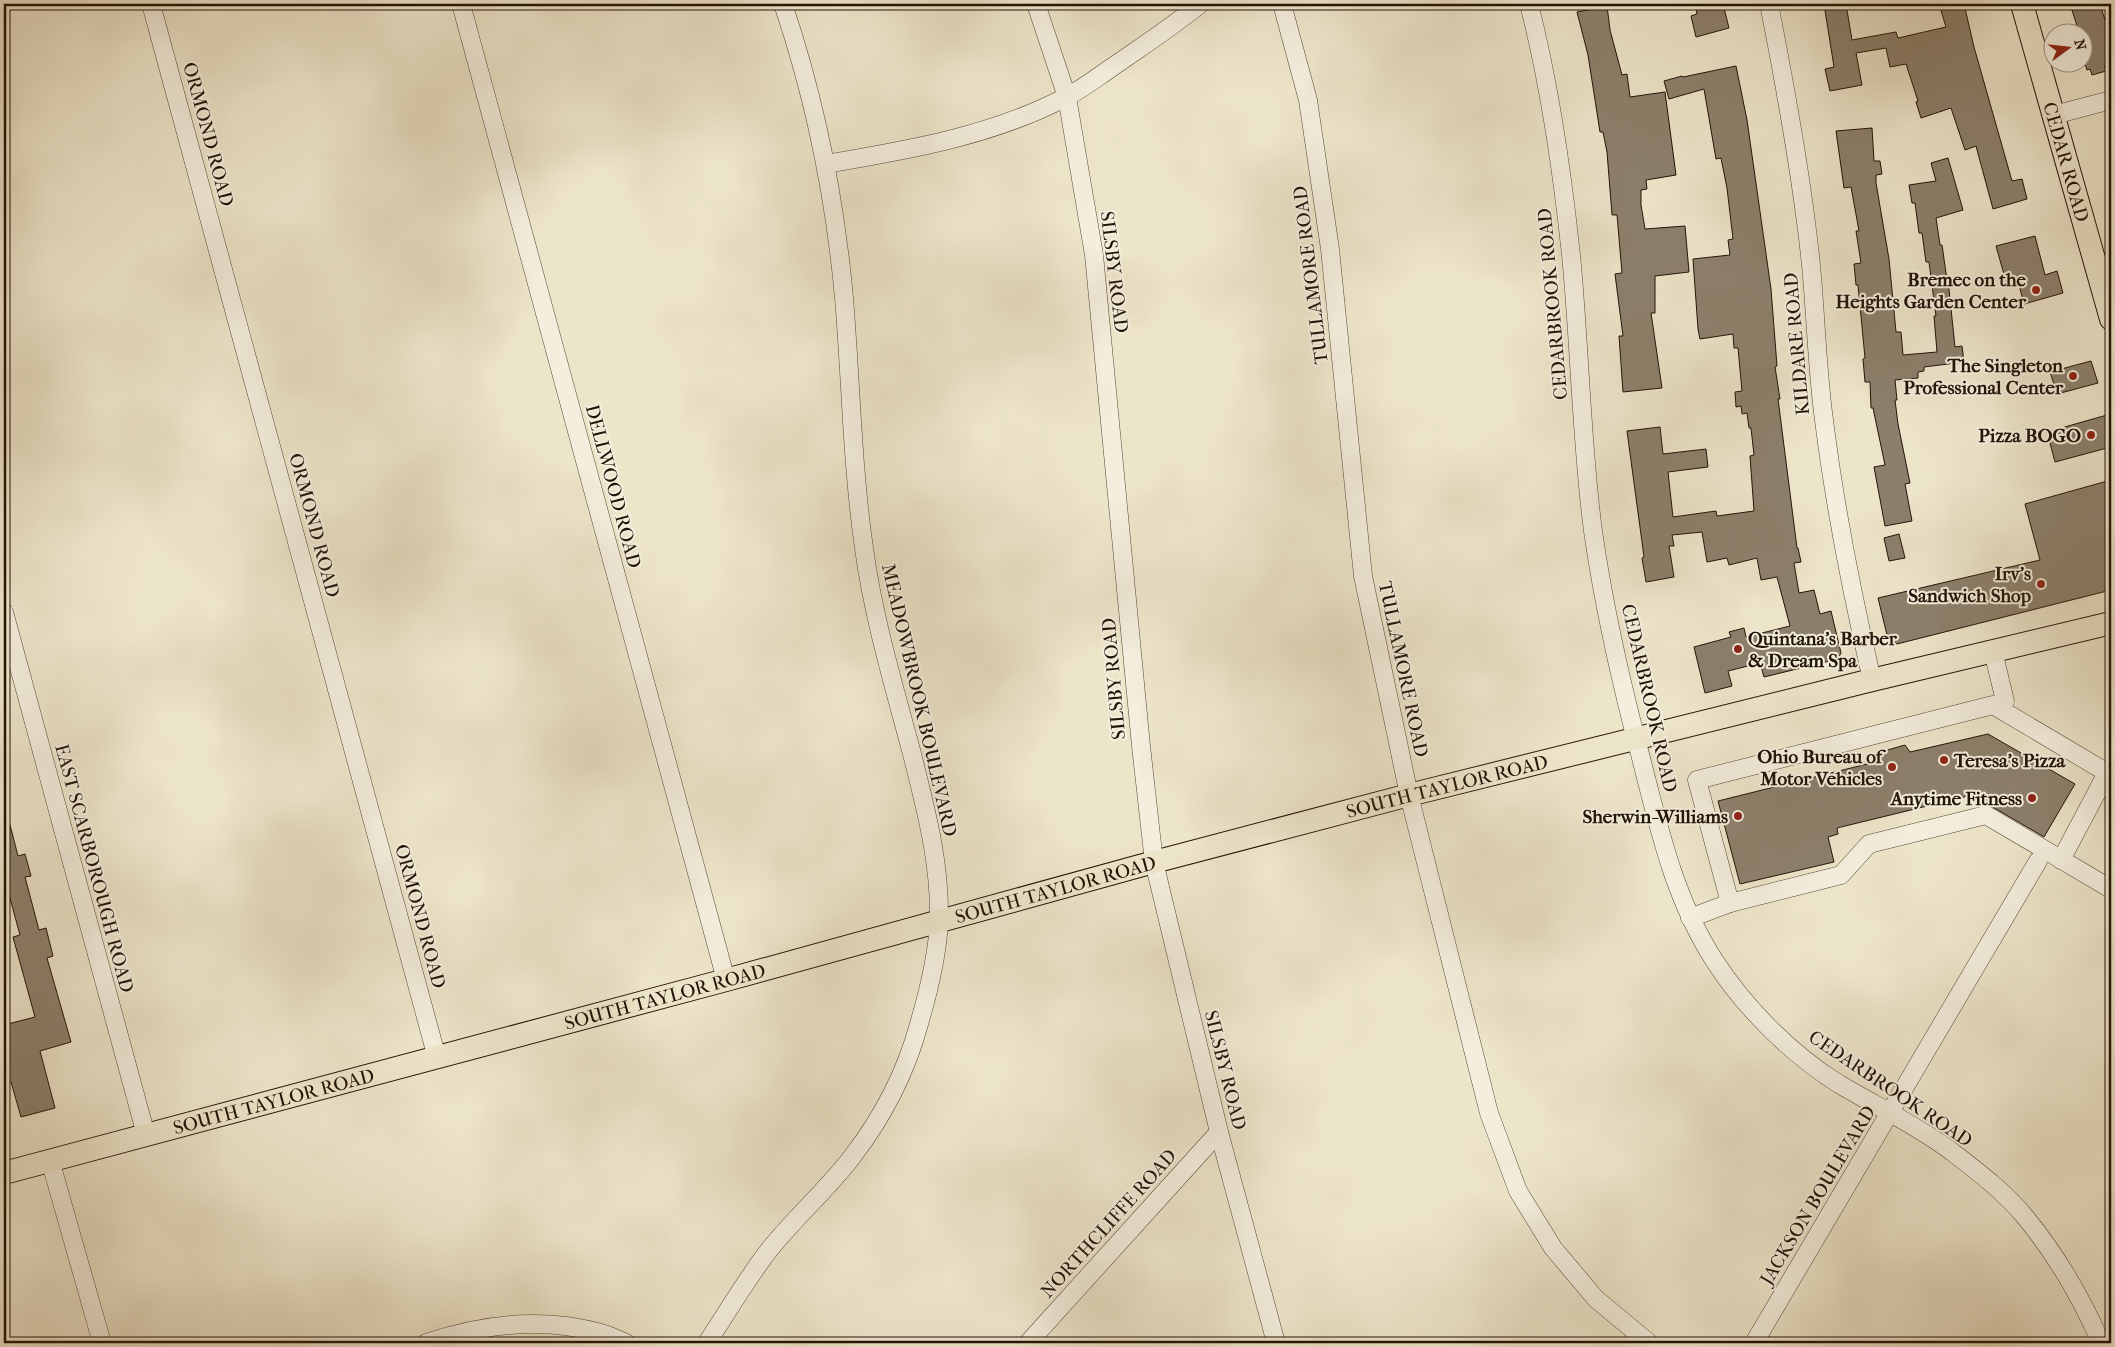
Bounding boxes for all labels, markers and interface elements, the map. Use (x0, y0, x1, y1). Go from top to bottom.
north arrow (2042, 22, 2092, 72)
text: N (2070, 37, 2090, 52)
street label: ORMOND ROAD (178, 60, 238, 209)
street label: CEDAR ROAD (2038, 100, 2093, 224)
street label: TULLAMORE ROAD (1289, 185, 1333, 365)
street label: CEDARBROOK ROAD (1534, 207, 1572, 401)
street label: SILSBY ROAD (1096, 210, 1132, 334)
place label: Bremec on the Heights Garden Center (1835, 269, 2027, 313)
street label: KILDARE ROAD (1780, 272, 1814, 416)
marker: Bremec on the Heights Garden Center (2030, 284, 2042, 296)
place label: The Singleton Professional Center (1903, 355, 2064, 399)
marker: The Singleton Professional Center (2067, 370, 2079, 382)
street label: DELLWOOD ROAD (581, 402, 645, 571)
place label: Pizza BOGO (1978, 425, 2081, 447)
marker: Pizza BOGO (2085, 429, 2097, 441)
street label: ORMOND ROAD (284, 451, 344, 600)
street label: MEADOWBROOK BOULEVARD (877, 562, 961, 839)
place label: Irv's Sandwich Shop (1908, 563, 2031, 607)
marker: Irv's Sandwich Shop (2035, 578, 2047, 590)
street label: TULLAMORE ROAD (1374, 579, 1432, 759)
street label: CEDARBROOK ROAD (1617, 602, 1681, 794)
street label: SILSBY ROAD (1098, 617, 1130, 741)
place label: Quintana's Barber & Dream Spa (1748, 628, 1898, 672)
marker: Quintana's Barber & Dream Spa (1732, 643, 1744, 655)
street label: EAST SCARBOROUGH ROAD (50, 742, 138, 995)
place label: Ohio Bureau of Motor Vehicles (1757, 746, 1887, 790)
place label: Teresa's Pizza (1953, 750, 2067, 772)
street label: SOUTH TAYLOR ROAD (1344, 751, 1550, 823)
marker: Teresa's Pizza (1938, 754, 1950, 766)
marker: Ohio Bureau of Motor Vehicles (1886, 761, 1898, 773)
place label: Anytime Fitness (1890, 788, 2022, 810)
marker: Anytime Fitness (2026, 792, 2038, 804)
place label: Sherwin-Williams (1582, 806, 1728, 828)
marker: Sherwin-Williams (1732, 810, 1744, 822)
street label: ORMOND ROAD (390, 842, 450, 991)
street label: SOUTH TAYLOR ROAD (953, 852, 1159, 928)
street label: SOUTH TAYLOR ROAD (562, 960, 768, 1035)
street label: SILSBY ROAD (1200, 1008, 1251, 1132)
street label: CEDARBROOK ROAD (1804, 1026, 1976, 1152)
street label: SOUTH TAYLOR ROAD (171, 1065, 377, 1139)
street label: JACKSON BOULEVARD (1755, 1102, 1880, 1291)
street label: NORTHCLIFFE ROAD (1036, 1145, 1181, 1302)

